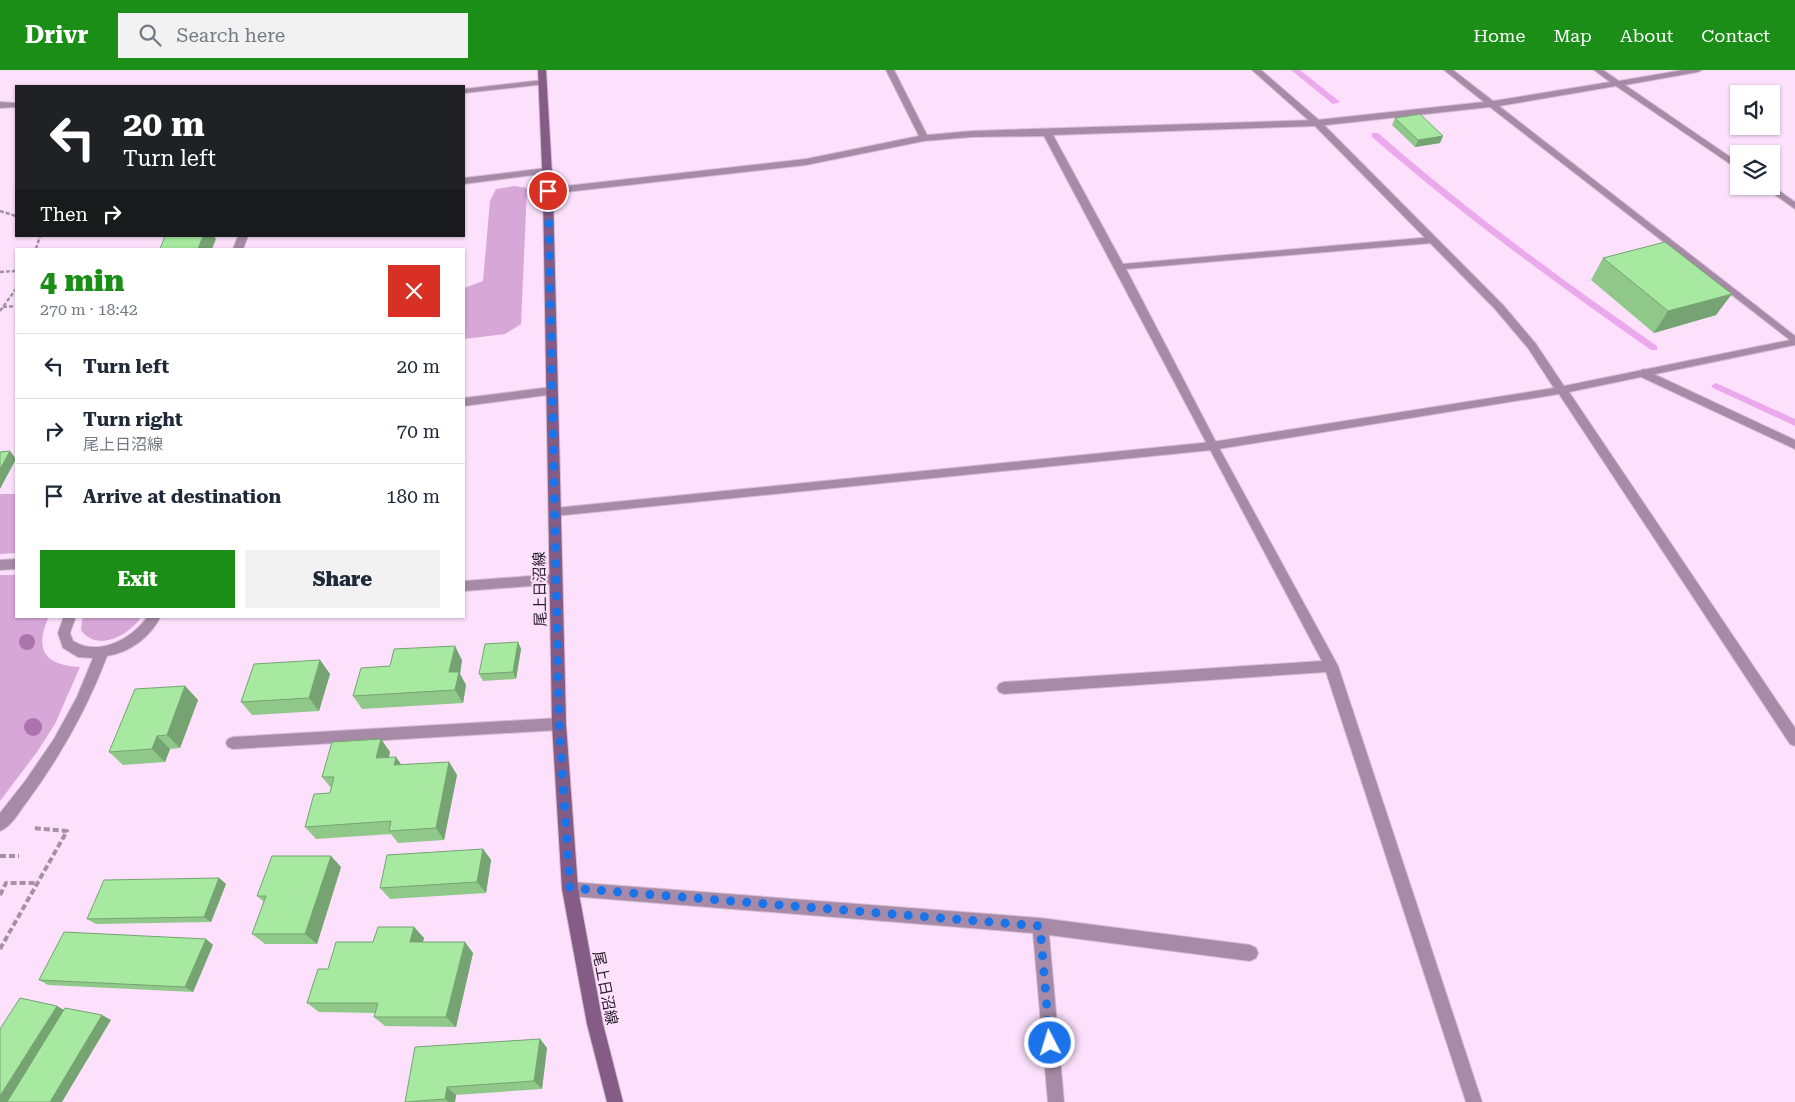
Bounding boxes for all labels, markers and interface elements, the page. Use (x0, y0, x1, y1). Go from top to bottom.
search box (118, 13, 468, 58)
text: Drivr (25, 21, 88, 49)
icon: search (136, 21, 164, 49)
text: Search here (176, 24, 285, 47)
text: Home (1473, 25, 1525, 46)
text: Map (1553, 25, 1592, 46)
text: About (1620, 25, 1673, 46)
text: Contact (1701, 25, 1770, 46)
map controls (1730, 85, 1780, 195)
button: sound (1730, 85, 1780, 135)
text: 20 m (123, 104, 205, 145)
icon: left (40, 105, 105, 170)
button: layers (1730, 145, 1780, 195)
text: Turn left (123, 146, 216, 171)
pin (527, 170, 569, 212)
icon: arrive (534, 177, 562, 205)
icon: right (98, 200, 126, 228)
text: Then (40, 203, 88, 226)
text: 4 min (40, 263, 124, 298)
button: close (388, 265, 440, 317)
text: 270 m · 18:42 (40, 300, 138, 319)
icon: left (40, 352, 68, 380)
text: Turn left (83, 355, 169, 378)
text: 20 m (397, 355, 440, 378)
text: Turn right (83, 408, 183, 431)
icon: right (40, 417, 68, 445)
text: 70 m (397, 420, 440, 443)
text: 尾上日沼線 (83, 435, 163, 454)
icon: arrive (40, 482, 68, 510)
text: Arrive at destination (83, 485, 281, 508)
text: 180 m (386, 485, 440, 508)
button: Exit (40, 550, 235, 608)
button: Share (245, 550, 440, 608)
street label: 尾上日沼線 (530, 551, 550, 627)
street label: 尾上日沼線 (589, 949, 621, 1027)
position arrow (1023, 1016, 1075, 1068)

